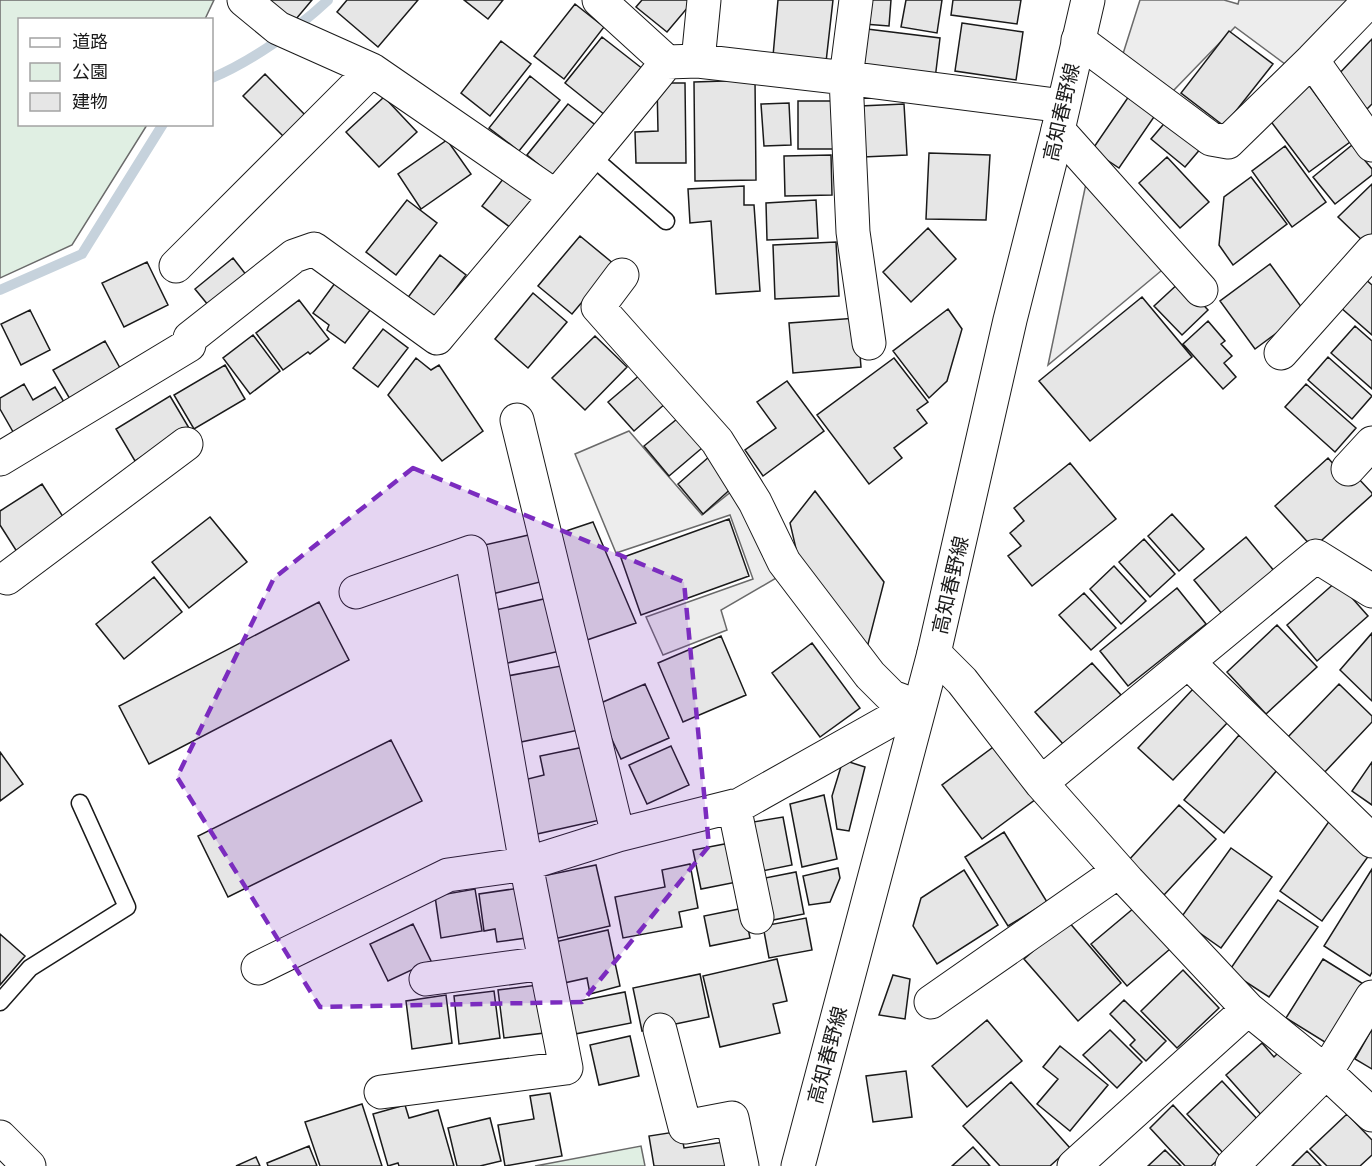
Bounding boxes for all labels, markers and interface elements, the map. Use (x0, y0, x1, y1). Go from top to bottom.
legend (18, 18, 213, 126)
text: 道路 (72, 31, 108, 51)
text: 公園 (72, 61, 108, 81)
street label: 高知春野線 (1039, 61, 1083, 163)
text: 建物 (72, 91, 108, 111)
street label: 高知春野線 (928, 534, 972, 636)
street label: 高知春野線 (803, 1004, 851, 1106)

